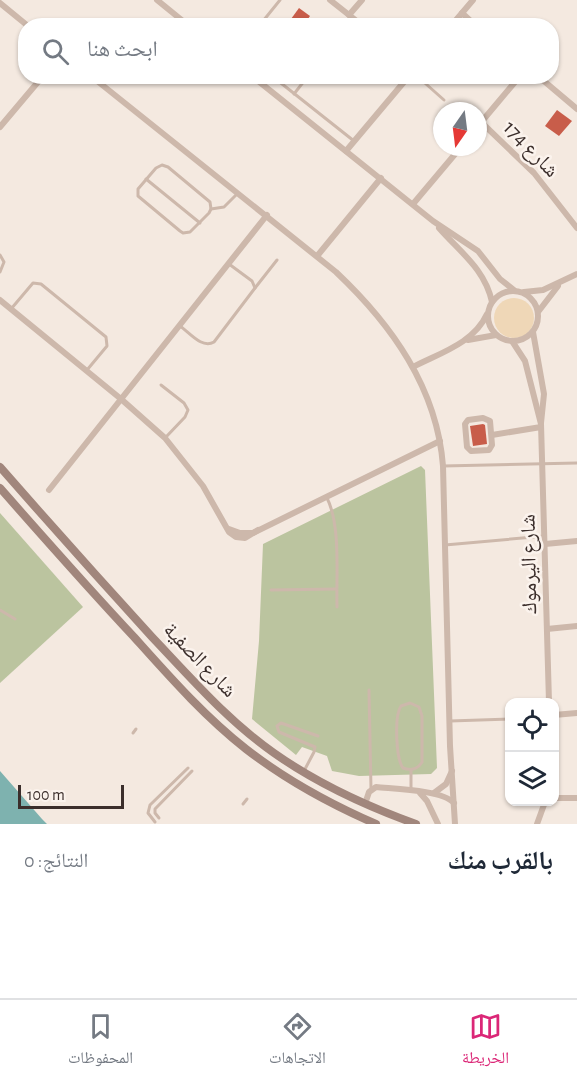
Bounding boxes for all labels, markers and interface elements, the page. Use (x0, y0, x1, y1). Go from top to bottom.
search box (18, 18, 559, 84)
icon: search (39, 35, 72, 68)
text: ابحث هنا (87, 38, 158, 60)
north arrow (433, 102, 487, 156)
street label: شارع 174 (498, 117, 563, 183)
street label: شارع اليرموك (518, 514, 542, 614)
street label: شارع الصفية (158, 619, 240, 703)
map controls (505, 698, 559, 806)
button: locate (505, 698, 559, 752)
button: layers (505, 752, 559, 806)
scale bar (18, 782, 124, 810)
text: 100 m (27, 787, 65, 803)
text: بالقرب منك (448, 848, 553, 874)
text: النتائج: 0 (24, 851, 88, 871)
tab: المحفوظات (68, 1010, 133, 1073)
tab: الاتجاهات (269, 1010, 326, 1073)
tab: الخريطة (462, 1010, 509, 1073)

